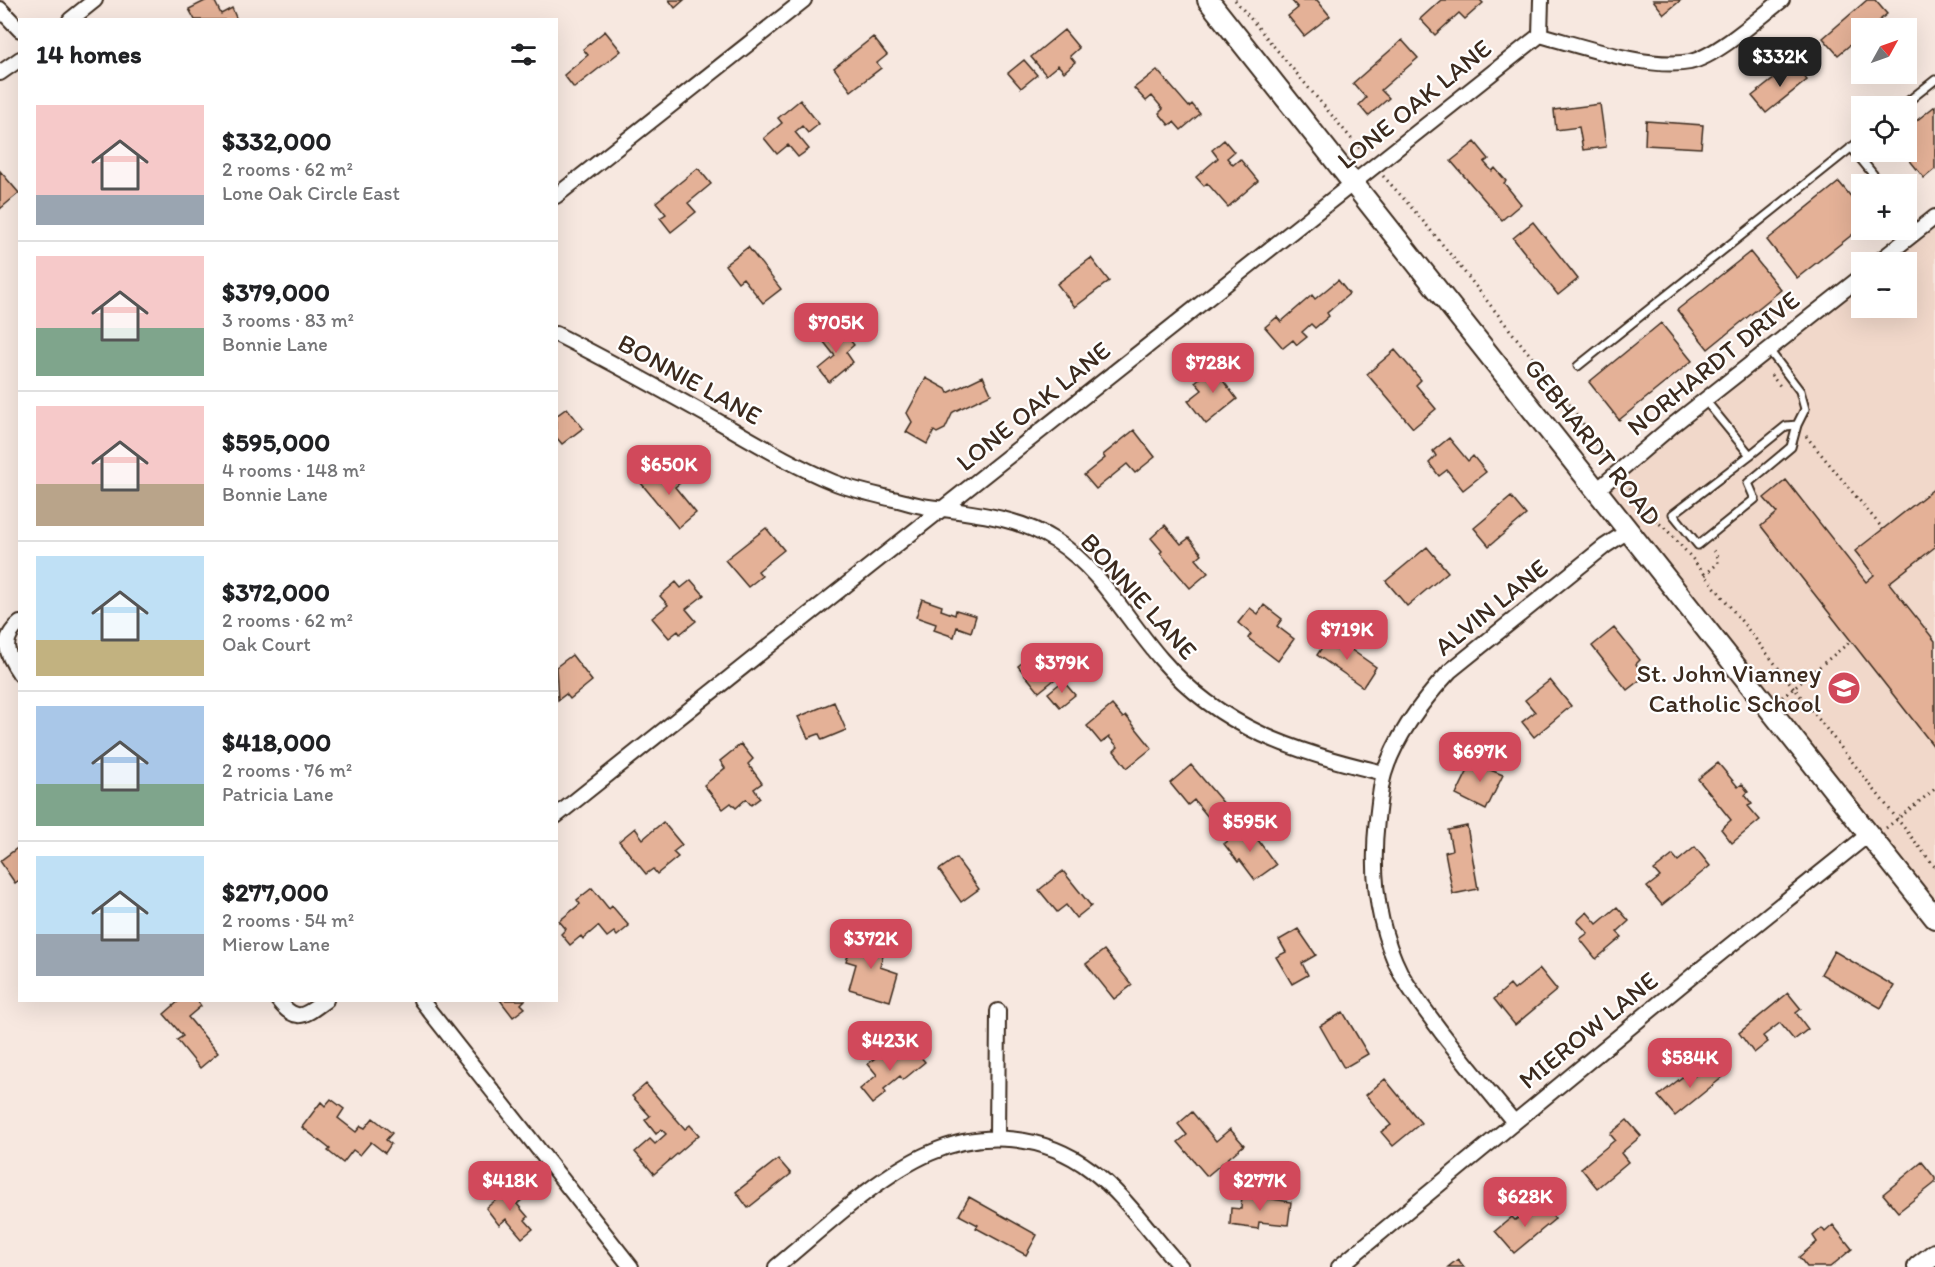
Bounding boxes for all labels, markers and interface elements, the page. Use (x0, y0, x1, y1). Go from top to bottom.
north arrow (1851, 18, 1917, 84)
map controls (1851, 18, 1917, 318)
street label: LONE OAK LANE (1330, 32, 1498, 176)
pin: $332K (1738, 37, 1822, 88)
text: 14 homes (36, 38, 142, 70)
icon: filters (507, 38, 540, 71)
text: $332K (1752, 44, 1808, 68)
button: locate (1851, 96, 1917, 162)
text: $332,000 (222, 125, 331, 157)
icon: home (84, 129, 156, 201)
text: 2 rooms · 62 m² (222, 157, 353, 181)
button: + (1851, 174, 1917, 240)
text: Lone Oak Circle East (222, 181, 400, 205)
button: − (1851, 252, 1917, 318)
text: $379,000 (222, 276, 330, 308)
icon: home (84, 280, 156, 352)
street label: NORHARDT DRIVE (1620, 284, 1806, 442)
pin: $705K (794, 303, 878, 354)
text: 3 rooms · 83 m² (222, 308, 354, 332)
text: $705K (808, 310, 864, 334)
street label: BONNIE LANE (612, 326, 768, 432)
text: Bonnie Lane (222, 332, 328, 356)
street label: LONE OAK LANE (949, 334, 1117, 478)
pin: $728K (1171, 343, 1255, 394)
text: $728K (1186, 350, 1240, 374)
street label: GEBHARDT ROAD (1518, 352, 1668, 532)
text: $595,000 (222, 426, 330, 458)
icon: home (84, 430, 156, 502)
pin: $650K (627, 445, 711, 496)
text: $650K (641, 452, 697, 476)
text: 4 rooms · 148 m² (222, 458, 366, 482)
text: Bonnie Lane (222, 482, 328, 506)
street label: BONNIE LANE (1074, 526, 1204, 666)
street label: ALVIN LANE (1428, 551, 1554, 663)
text: $372,000 (222, 576, 330, 608)
icon: home (84, 580, 156, 652)
text: 2 rooms · 62 m² (222, 608, 353, 632)
pin: $719K (1305, 610, 1389, 661)
text: $719K (1321, 617, 1373, 641)
text: Oak Court (222, 632, 311, 656)
pin: $379K (1020, 643, 1104, 694)
text: $379K (1035, 650, 1089, 674)
place label: St. John Vianney Catholic School (1636, 657, 1821, 719)
school or university icon: St. John Vianney Catholic School (1826, 670, 1862, 706)
text: $418,000 (222, 726, 331, 758)
icon: home (84, 730, 156, 802)
pin: $697K (1438, 732, 1522, 783)
text: $697K (1453, 739, 1507, 763)
text: 2 rooms · 76 m² (222, 758, 352, 782)
text: Patricia Lane (222, 782, 334, 806)
pin: $595K (1208, 802, 1292, 853)
text: $595K (1223, 809, 1277, 833)
text: $277,000 (222, 876, 329, 908)
icon: home (84, 880, 156, 952)
text: 2 rooms · 54 m² (222, 908, 354, 932)
pin: $372K (829, 919, 913, 970)
text: $372K (844, 926, 898, 950)
text: Mierow Lane (222, 932, 330, 956)
street label: MIEROW LANE (1512, 964, 1664, 1096)
pin: $423K (848, 1021, 932, 1072)
text: $423K (862, 1028, 918, 1052)
pin: $584K (1648, 1038, 1732, 1089)
text: $584K (1662, 1045, 1718, 1069)
pin: $418K (468, 1161, 552, 1212)
pin: $277K (1218, 1161, 1302, 1212)
text: $418K (482, 1168, 538, 1192)
text: $277K (1233, 1168, 1287, 1192)
pin: $628K (1483, 1177, 1567, 1228)
text: $628K (1498, 1184, 1552, 1208)

